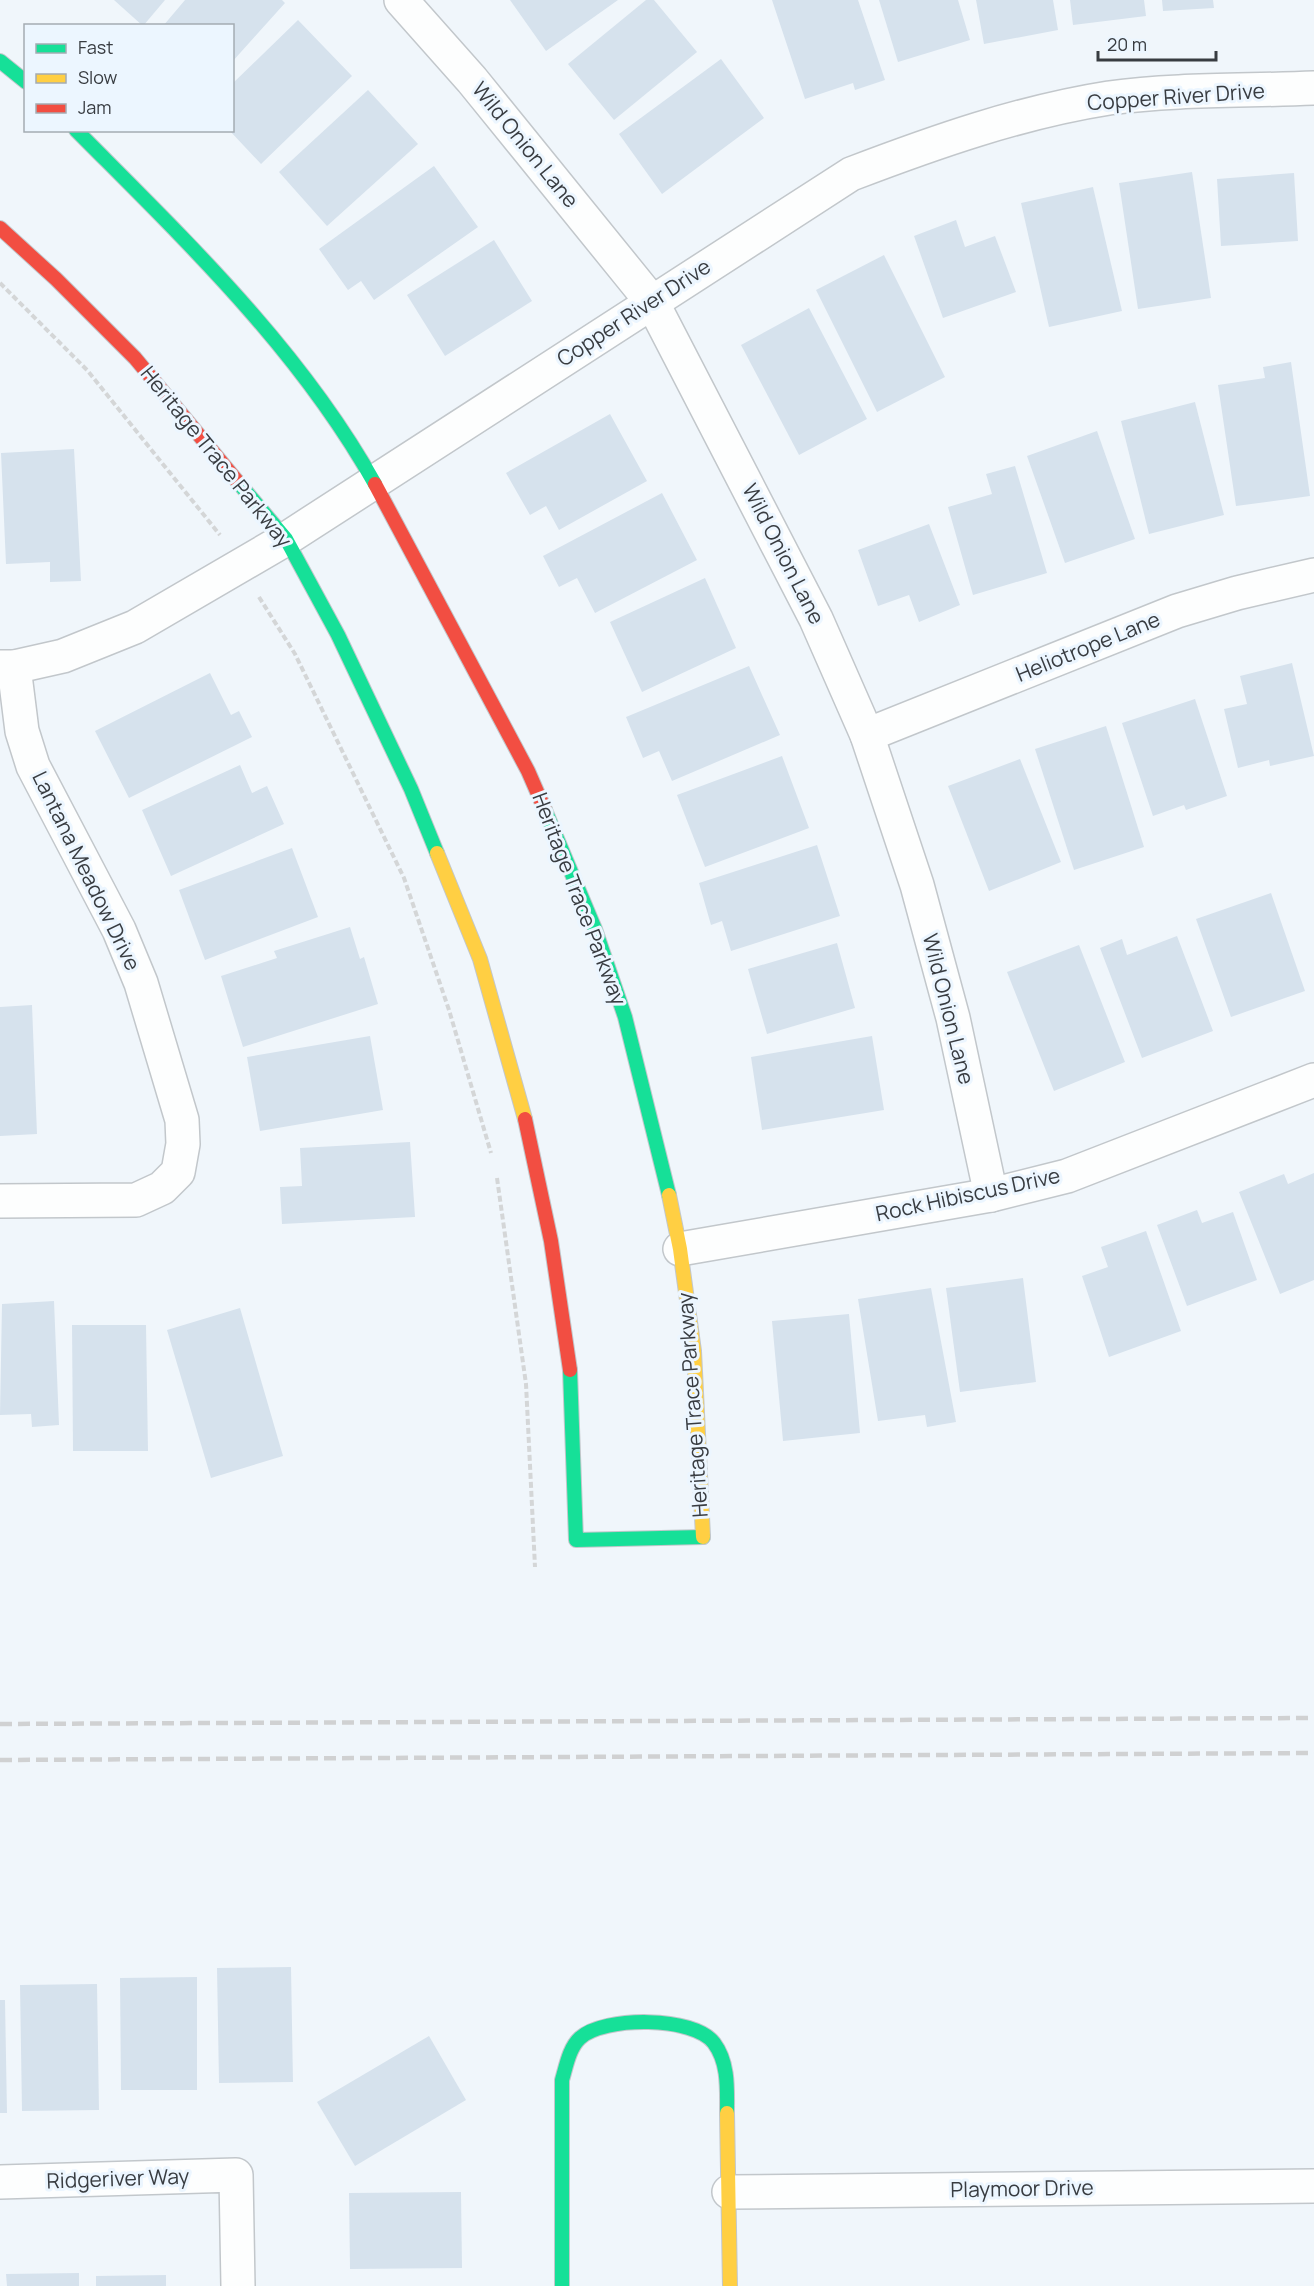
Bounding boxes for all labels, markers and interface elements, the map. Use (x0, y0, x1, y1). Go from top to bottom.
legend (24, 24, 234, 132)
scale bar (1098, 24, 1216, 62)
text: 20 m (1107, 32, 1147, 56)
text: Fast (78, 35, 113, 59)
text: Slow (78, 65, 118, 89)
street label: Wild Onion Lane (466, 76, 585, 213)
street label: Copper River Drive (1086, 76, 1266, 116)
text: Jam (78, 95, 112, 119)
street label: Copper River Drive (551, 252, 716, 372)
street label: Heritage Trace Parkway (135, 360, 299, 553)
street label: Wild Onion Lane (736, 478, 831, 629)
street label: Heliotrope Lane (1011, 604, 1164, 688)
street label: Lantana Meadow Drive (26, 766, 147, 975)
street label: Heritage Trace Parkway (526, 788, 633, 1009)
street label: Wild Onion Lane (917, 930, 981, 1087)
street label: Rock Hibiscus Drive (873, 1161, 1063, 1227)
street label: Heritage Trace Parkway (670, 1292, 714, 1519)
street label: Ridgeriver Way (46, 2162, 190, 2194)
street label: Playmoor Drive (950, 2173, 1094, 2203)

